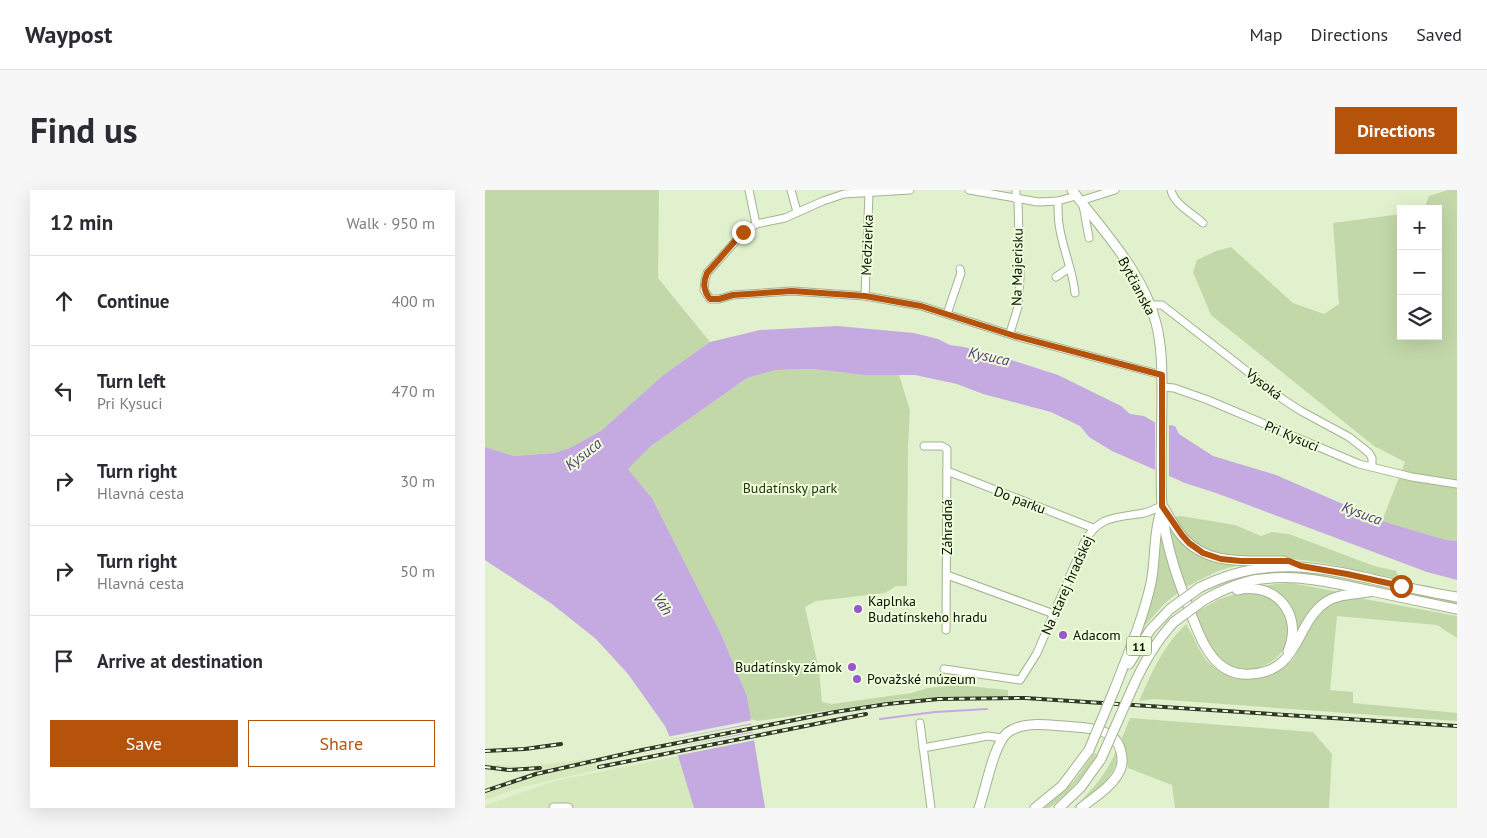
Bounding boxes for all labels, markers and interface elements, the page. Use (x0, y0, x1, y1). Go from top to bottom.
text: Waypost (25, 19, 112, 50)
text: Map (1250, 23, 1282, 46)
text: Directions (1310, 23, 1388, 46)
text: Saved (1416, 23, 1462, 46)
text: Find us (30, 107, 138, 153)
button: Directions (1335, 107, 1457, 154)
map controls (1397, 205, 1442, 340)
button: + (1397, 205, 1442, 250)
text: 12 min (50, 209, 113, 236)
text: Walk · 950 m (346, 213, 435, 233)
street label: Medzierka (857, 214, 877, 276)
route end (732, 221, 755, 244)
street label: Na Majerisku (1007, 228, 1027, 306)
button: − (1397, 250, 1442, 295)
street label: Bytčianska (1114, 254, 1160, 318)
icon: ahead (50, 287, 78, 315)
text: Continue (97, 289, 169, 313)
text: 400 m (392, 291, 435, 311)
button: layers (1397, 295, 1442, 340)
water label: Kysuca (967, 342, 1012, 370)
street label: Vysoká (1241, 364, 1286, 404)
text: Turn left (97, 369, 166, 393)
icon: left (50, 377, 78, 405)
text: 470 m (392, 381, 435, 401)
text: Pri Kysuci (97, 393, 163, 413)
street label: Pri Kysuci (1262, 417, 1322, 455)
water label: Kysuca (561, 433, 606, 474)
text: Turn right (97, 459, 177, 483)
icon: right (50, 467, 78, 495)
text: 30 m (400, 471, 435, 491)
park label: Budatínsky park (743, 479, 838, 497)
street label: Do parku (992, 482, 1048, 518)
text: Hlavná cesta (97, 483, 184, 503)
water label: Kysuca (1339, 497, 1385, 529)
street label: Záhradná (938, 499, 956, 555)
street label: Na starej hradskej (1037, 532, 1097, 638)
text: Turn right (97, 549, 177, 573)
icon: right (50, 557, 78, 585)
text: 50 m (400, 561, 435, 581)
text: Hlavná cesta (97, 573, 184, 593)
route start (1390, 575, 1413, 598)
water label: Váh (649, 589, 677, 619)
place label: Kaplnka Budatínskeho hradu (868, 592, 987, 626)
marker: Kaplnka Budatínskeho hradu (852, 603, 864, 615)
place label: Adacom (1073, 626, 1121, 644)
marker: Adacom (1057, 629, 1069, 641)
road number: 11 (1127, 636, 1151, 656)
icon: arrive (50, 647, 78, 675)
text: Arrive at destination (97, 649, 263, 673)
place label: Budatínsky zámok (735, 658, 842, 676)
marker: Budatínsky zámok (846, 661, 858, 673)
place label: Považské múzeum (867, 670, 976, 688)
marker: Považské múzeum (851, 673, 863, 685)
button: Save (50, 720, 238, 767)
button: Share (248, 720, 435, 767)

